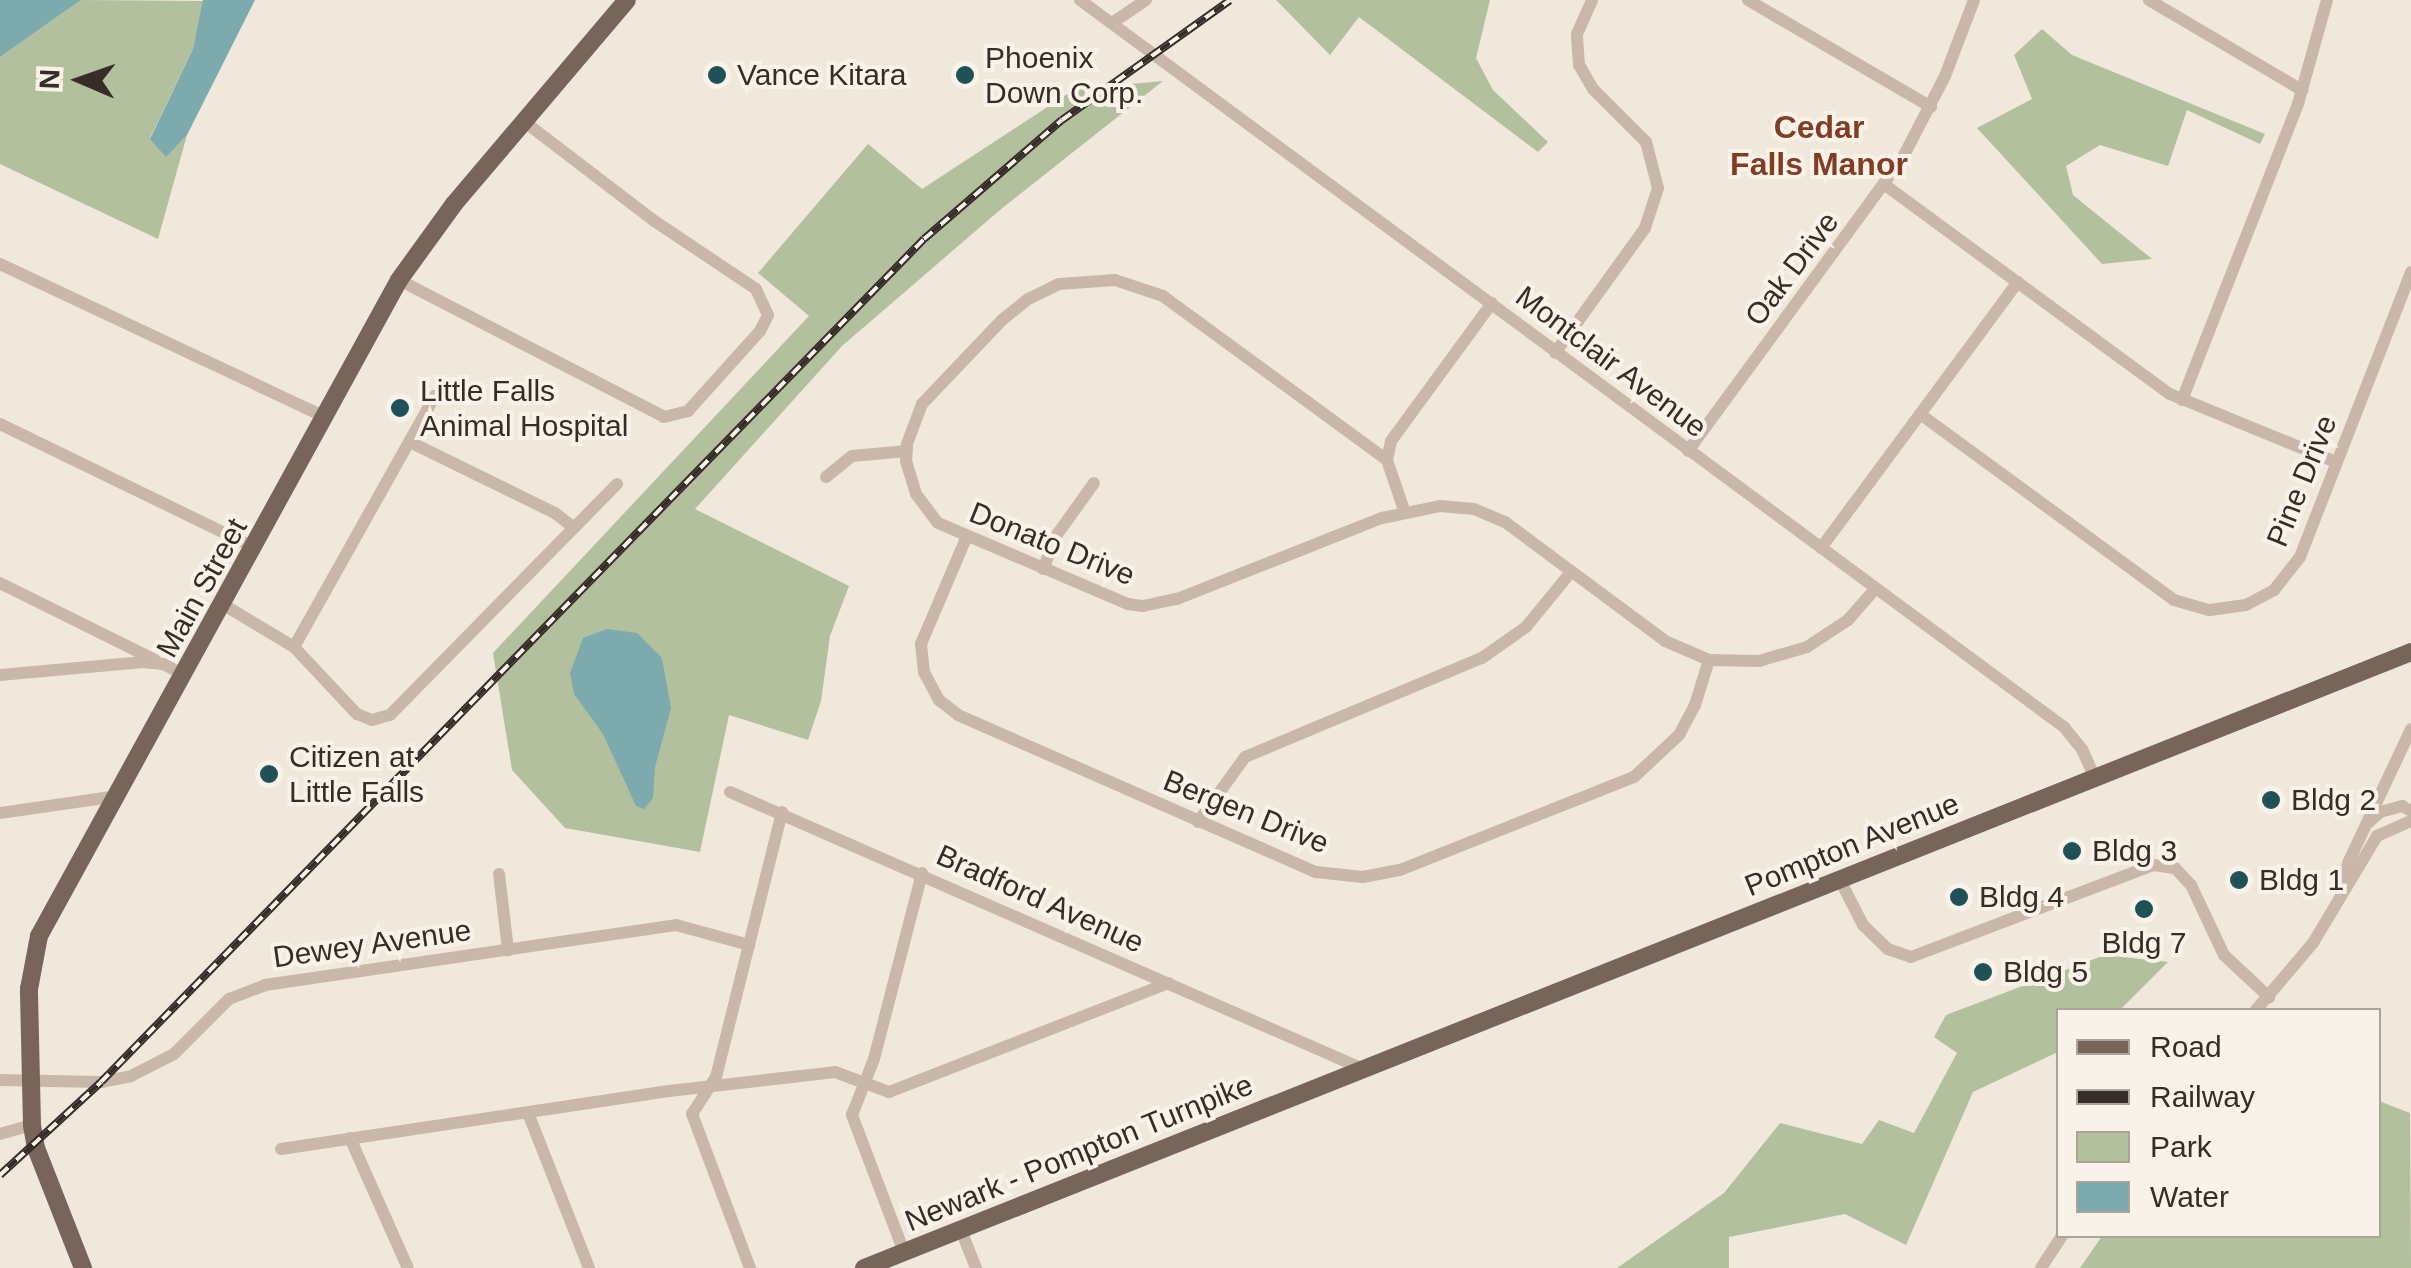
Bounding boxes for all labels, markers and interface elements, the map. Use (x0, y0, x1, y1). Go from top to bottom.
north arrow (30, 30, 130, 130)
place label: Phoenix Down Corp. (985, 40, 1143, 110)
place label: Vance Kitara (737, 57, 907, 93)
marker: Vance Kitara (706, 64, 728, 86)
marker: Phoenix Down Corp. (954, 64, 976, 86)
text: N (34, 68, 65, 90)
district label: Cedar Falls Manor (1730, 109, 1908, 184)
street label: Oak Drive (1737, 205, 1847, 333)
street label: Montclair Avenue (1508, 278, 1714, 446)
place label: Little Falls Animal Hospital (420, 373, 628, 444)
marker: Little Falls Animal Hospital (389, 397, 411, 419)
street label: Pine Drive (2259, 410, 2345, 552)
street label: Donato Drive (964, 495, 1140, 593)
street label: Main Street (149, 512, 255, 664)
place label: Citizen at Little Falls (289, 739, 424, 810)
marker: Citizen at Little Falls (258, 763, 280, 785)
street label: Bergen Drive (1158, 763, 1334, 861)
place label: Bldg 2 (2291, 782, 2376, 818)
street label: Pompton Avenue (1739, 785, 1965, 905)
marker: Bldg 2 (2260, 789, 2282, 811)
place label: Bldg 3 (2092, 833, 2177, 869)
street label: Bradford Avenue (930, 837, 1150, 961)
marker: Bldg 3 (2061, 840, 2083, 862)
place label: Bldg 1 (2259, 862, 2344, 898)
marker: Bldg 1 (2228, 869, 2250, 891)
place label: Bldg 4 (1979, 879, 2064, 915)
marker: Bldg 4 (1948, 886, 1970, 908)
marker: Bldg 7 (2133, 898, 2155, 920)
street label: Dewey Avenue (270, 912, 474, 976)
place label: Bldg 7 (2101, 925, 2187, 961)
place label: Bldg 5 (2003, 954, 2088, 990)
marker: Bldg 5 (1972, 961, 1994, 983)
legend (2056, 1008, 2381, 1238)
text: Road (2150, 1030, 2222, 1063)
street label: Newark - Pompton Turnpike (900, 1067, 1258, 1239)
text: Railway (2150, 1080, 2255, 1113)
text: Park (2150, 1130, 2212, 1163)
text: Water (2150, 1180, 2229, 1213)

